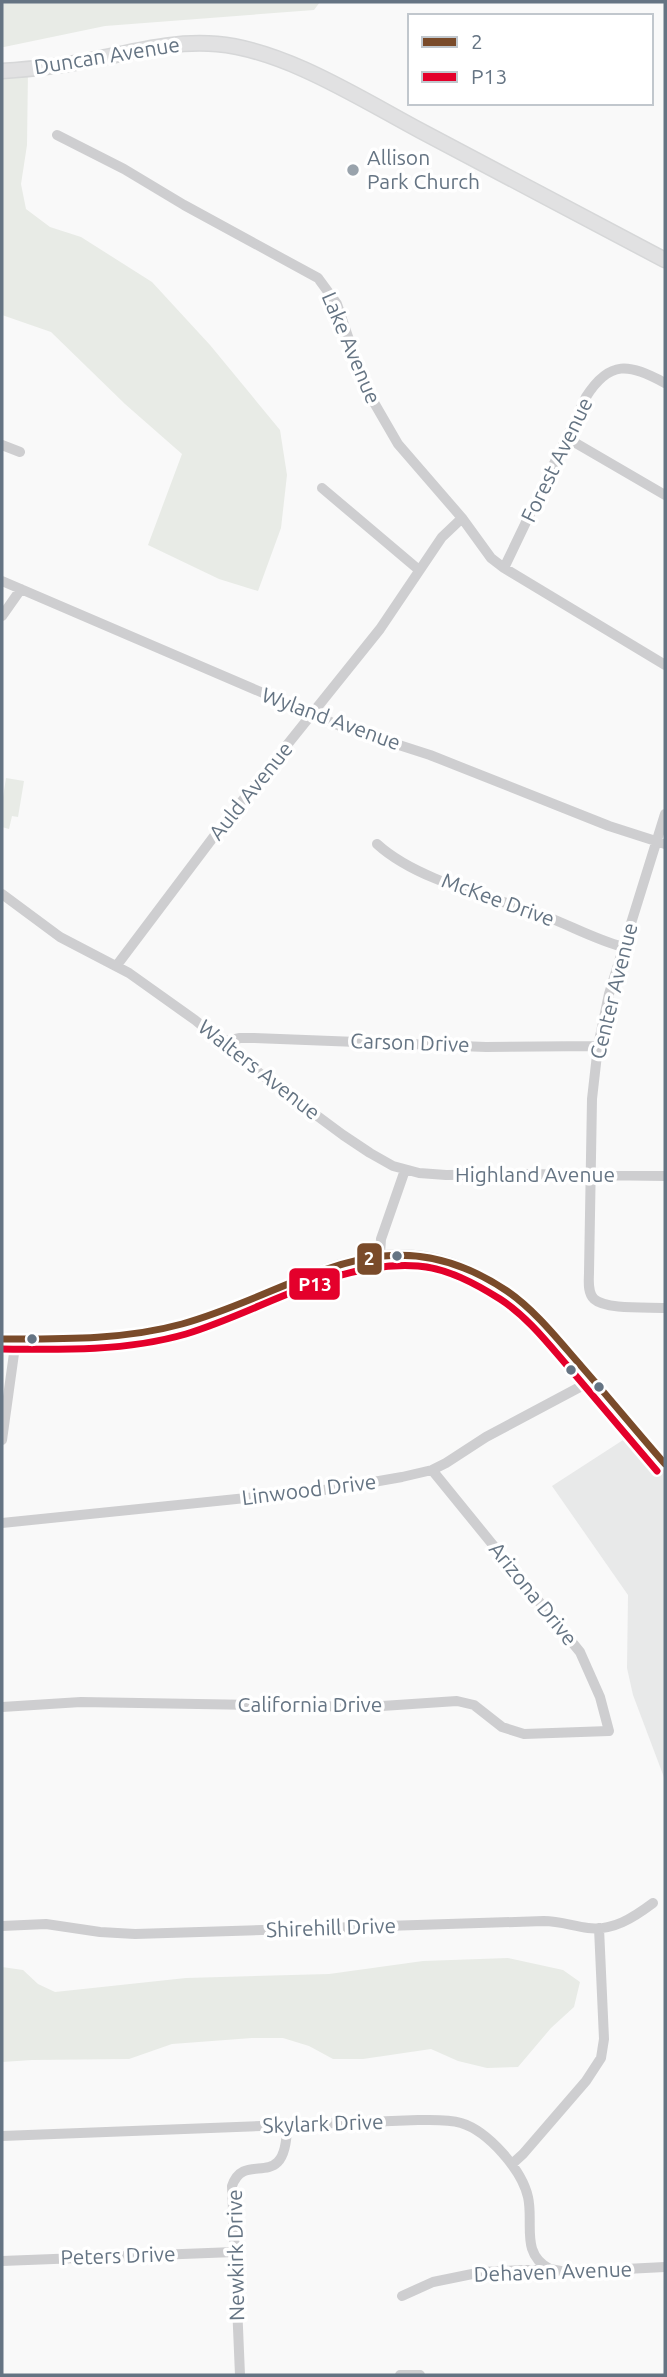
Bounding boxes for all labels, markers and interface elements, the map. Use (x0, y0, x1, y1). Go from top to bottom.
legend (408, 14, 653, 105)
text: 2 (471, 29, 483, 53)
street label: Duncan Avenue (32, 32, 181, 78)
text: P13 (471, 64, 507, 88)
place label: Allison Park Church (367, 145, 480, 193)
marker: Allison Park Church (345, 162, 361, 178)
street label: Lake Avenue (318, 288, 386, 407)
street label: Forest Avenue (516, 393, 597, 526)
street label: Wyland Avenue (259, 682, 404, 754)
street label: Auld Avenue (203, 737, 297, 844)
street label: McKee Drive (439, 868, 558, 931)
street label: Center Avenue (584, 920, 642, 1061)
street label: Walters Avenue (194, 1014, 325, 1124)
street label: Carson Drive (350, 1028, 470, 1056)
street label: Highland Avenue (455, 1162, 615, 1186)
line badge: 2 (356, 1242, 383, 1276)
text: 2 (364, 1247, 374, 1269)
unlabelled marker (390, 1249, 404, 1263)
line badge: P13 (288, 1267, 341, 1301)
text: P13 (298, 1273, 332, 1295)
unlabelled marker (25, 1332, 39, 1346)
unlabelled marker (564, 1363, 578, 1377)
unlabelled marker (592, 1380, 606, 1394)
street label: Linwood Drive (240, 1469, 378, 1509)
street label: Arizona Drive (485, 1537, 583, 1650)
street label: California Drive (238, 1692, 382, 1716)
street label: Shirehill Drive (265, 1913, 396, 1941)
street label: Skylark Drive (262, 2109, 384, 2137)
street label: Newkirk Drive (222, 2189, 248, 2321)
street label: Peters Drive (60, 2241, 176, 2269)
street label: Dehaven Avenue (473, 2256, 633, 2286)

